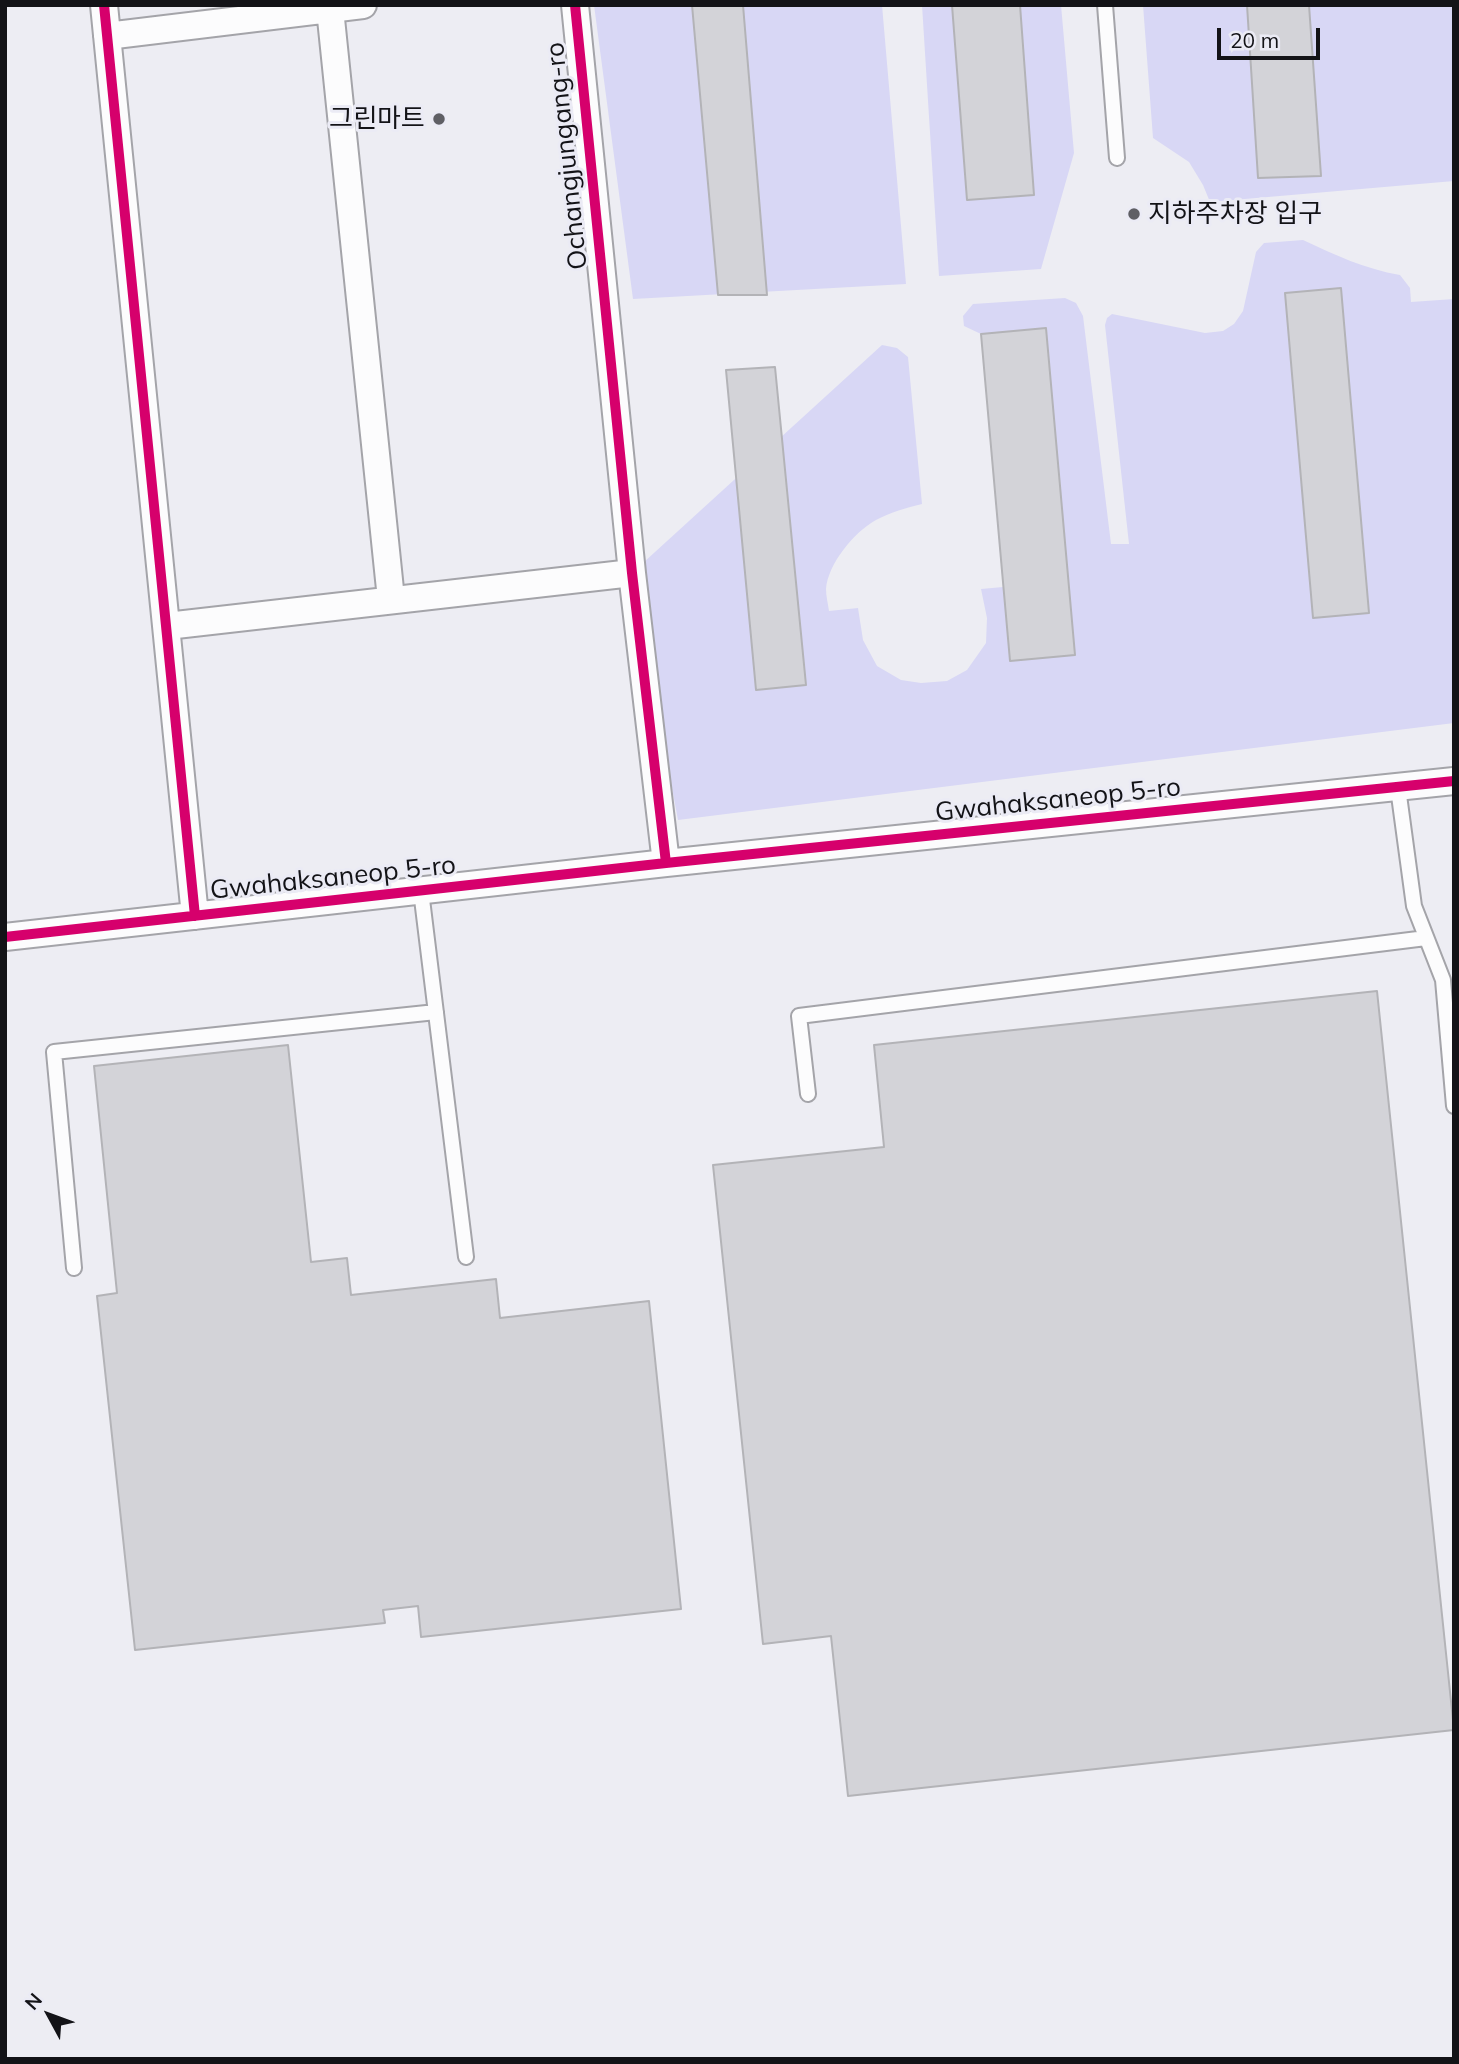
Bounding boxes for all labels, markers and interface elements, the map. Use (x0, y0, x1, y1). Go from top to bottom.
scale bar (1221, 14, 1324, 58)
text: 20 m (1230, 27, 1279, 53)
street label: Ochangjungang-ro (540, 41, 594, 271)
place label: 그린마트 (329, 103, 425, 135)
marker: 그린마트 (431, 111, 447, 127)
place label: 지하주차장 입구 (1148, 198, 1322, 230)
marker: 지하주차장 입구 (1126, 206, 1142, 222)
street label: Gwahaksaneop 5-ro (934, 772, 1182, 828)
street label: Gwahaksaneop 5-ro (209, 850, 457, 906)
north arrow (14, 1980, 84, 2050)
text: N (19, 1988, 47, 2015)

